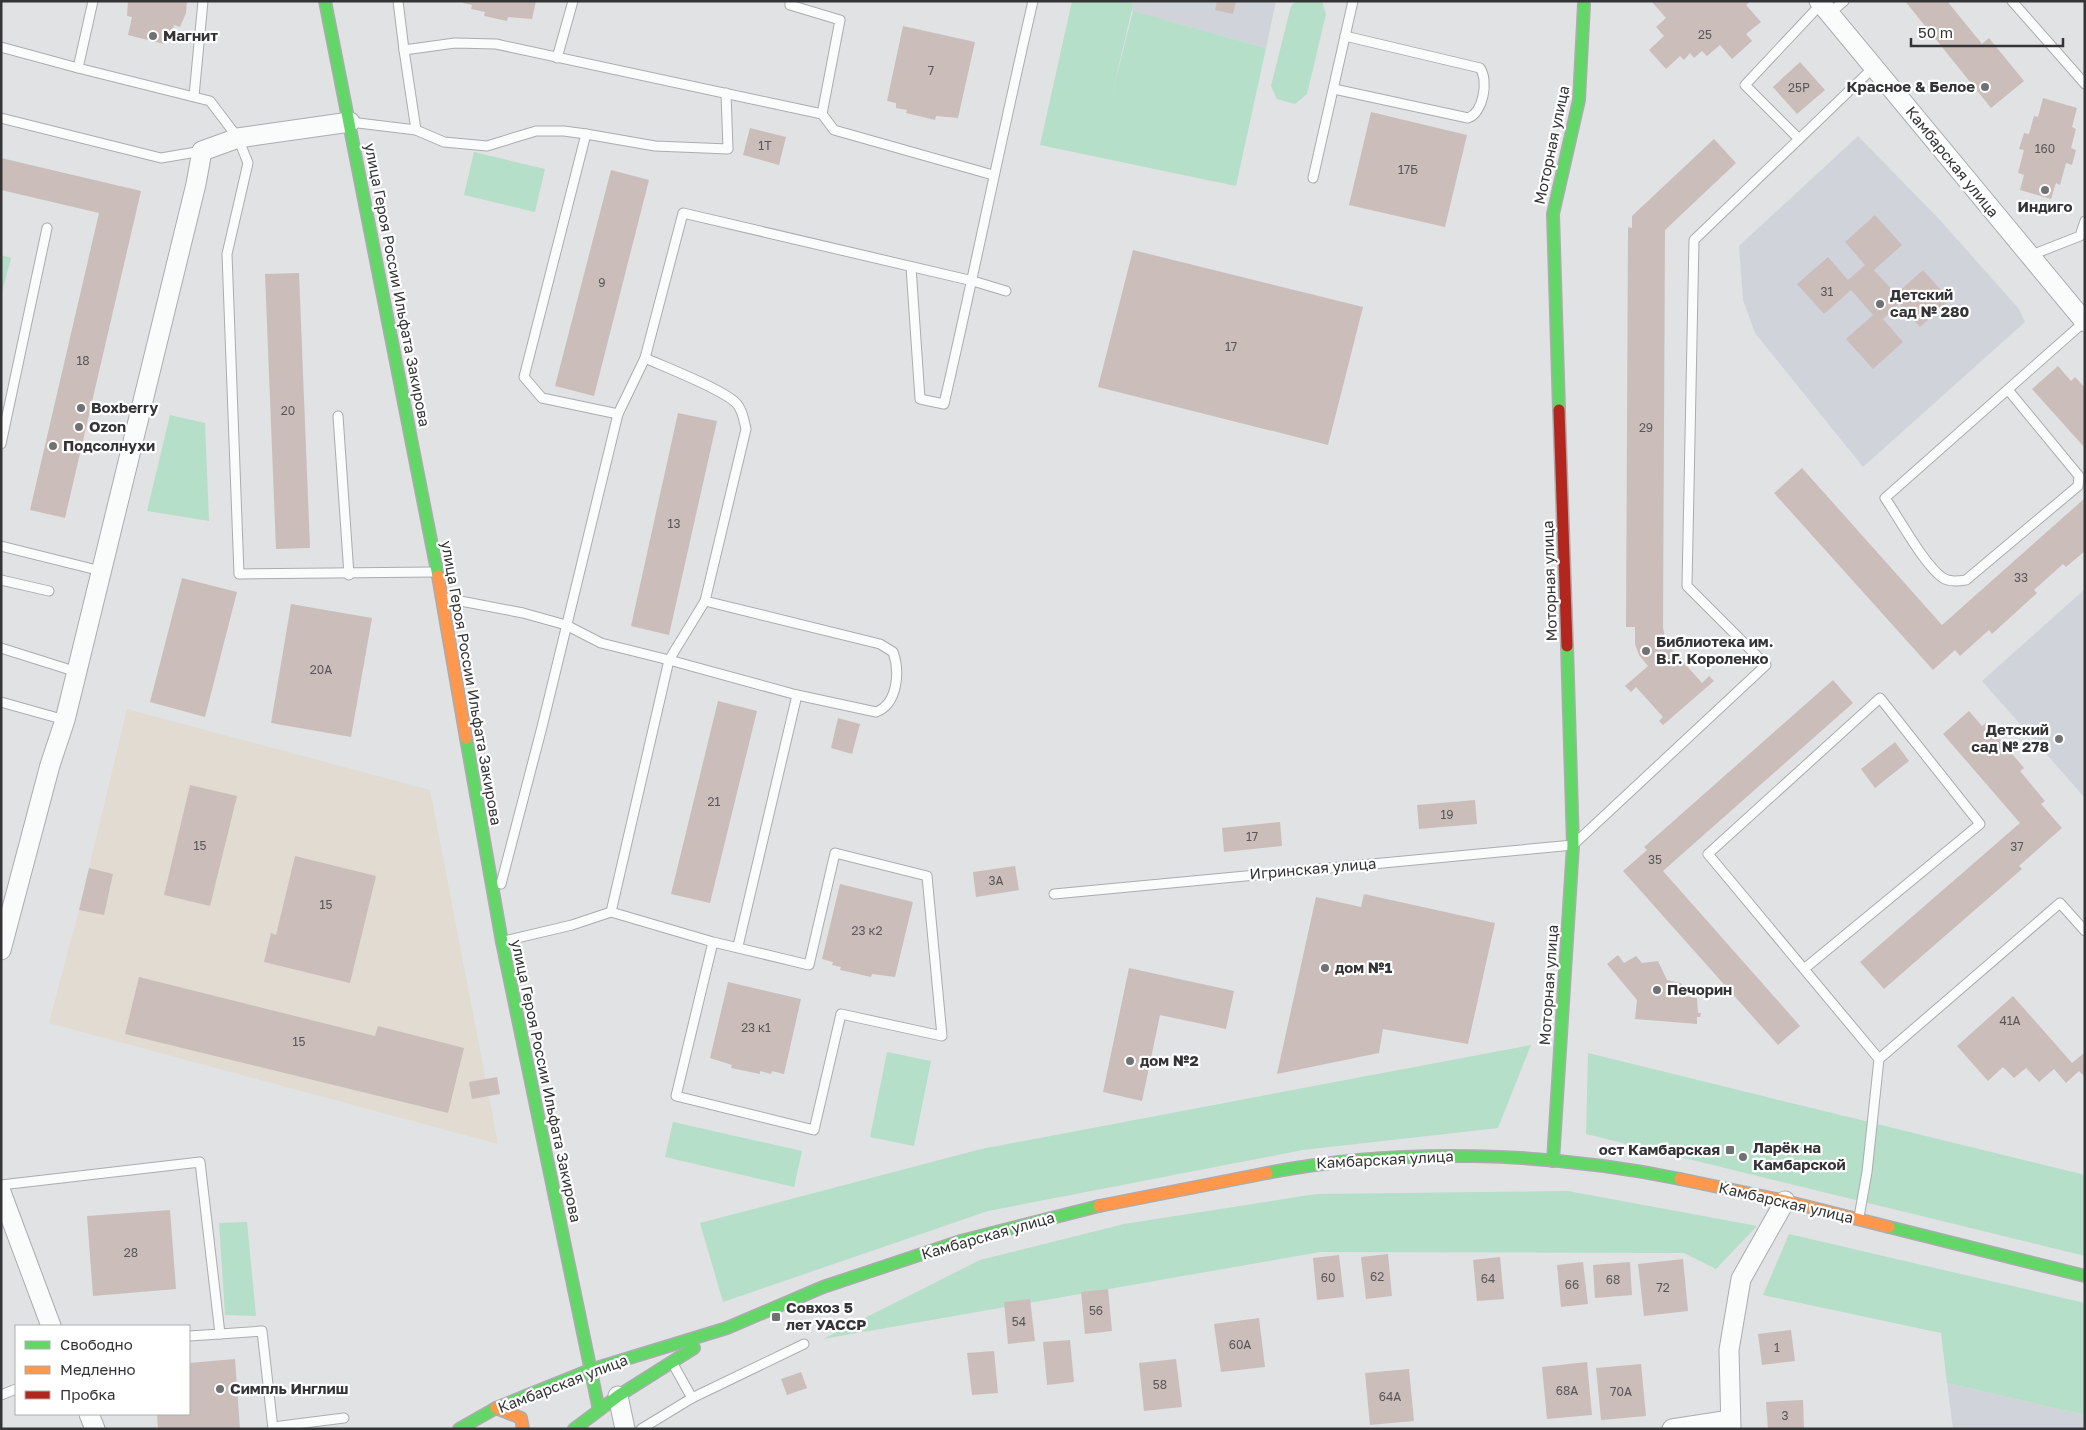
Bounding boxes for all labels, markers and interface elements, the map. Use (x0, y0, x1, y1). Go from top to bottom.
scale bar (1911, 15, 2064, 47)
text: 50 m (1918, 23, 1953, 41)
place label: Магнит (163, 26, 218, 44)
house number: 25 (1698, 27, 1712, 42)
marker: Магнит (147, 30, 159, 42)
house number: 7 (928, 63, 934, 78)
place label: Красное & Белое (1847, 77, 1975, 95)
house number: 25Р (1788, 80, 1810, 95)
marker: Красное & Белое (1979, 81, 1991, 93)
street label: Моторная улица (1530, 84, 1572, 206)
street label: Камбарская улица (1902, 102, 2003, 221)
house number: 1Т (758, 138, 772, 153)
street label: улица Героя России Ильфата Закирова (362, 141, 434, 428)
house number: 160 (2035, 141, 2055, 156)
house number: 17Б (1398, 162, 1418, 177)
marker: Индиго (2039, 184, 2051, 196)
place label: Индиго (2018, 197, 2072, 215)
house number: 9 (598, 275, 606, 290)
house number: 31 (1821, 284, 1834, 299)
place label: Детский сад № 280 (1890, 285, 1970, 320)
marker: Детский сад № 280 (1874, 298, 1886, 310)
house number: 17 (1225, 339, 1237, 354)
house number: 18 (76, 353, 90, 368)
place label: Boxberry (91, 398, 158, 416)
marker: Boxberry (75, 402, 87, 414)
house number: 20 (281, 403, 295, 418)
place label: Ozon (89, 417, 126, 435)
house number: 29 (1639, 420, 1653, 435)
marker: Ozon (73, 421, 85, 433)
place label: Подсолнухи (63, 436, 155, 454)
marker: Подсолнухи (47, 440, 59, 452)
house number: 13 (668, 516, 680, 531)
street label: Моторная улица (1538, 520, 1560, 642)
street label: улица Героя России Ильфата Закирова (438, 539, 506, 827)
house number: 33 (2014, 570, 2028, 585)
place label: Библиотека им. В.Г. Короленко (1656, 632, 1773, 667)
marker: Библиотека им. В.Г. Короленко (1640, 645, 1652, 657)
house number: 20А (310, 662, 332, 677)
place label: Детский сад № 278 (1971, 720, 2049, 755)
marker: Детский сад № 278 (2053, 733, 2065, 745)
house number: 21 (708, 794, 721, 809)
house number: 19 (1440, 807, 1454, 822)
house number: 17 (1246, 829, 1258, 844)
house number: 15 (194, 838, 206, 853)
house number: 37 (2010, 839, 2024, 854)
house number: 35 (1648, 852, 1662, 867)
street label: Игринская улица (1249, 853, 1377, 883)
house number: 3А (988, 873, 1004, 888)
house number: 15 (320, 897, 332, 912)
house number: 23 к2 (852, 923, 882, 938)
street label: Моторная улица (1535, 924, 1561, 1046)
street label: улица Героя России Ильфата Закирова (508, 938, 586, 1224)
place label: дом №1 (1335, 958, 1393, 976)
marker: дом №1 (1319, 962, 1331, 974)
place label: Печорин (1667, 980, 1732, 998)
marker: Печорин (1651, 984, 1663, 996)
house number: 41А (1999, 1013, 2021, 1028)
house number: 23 к1 (741, 1020, 771, 1035)
house number: 15 (293, 1034, 305, 1049)
place label: дом №2 (1140, 1051, 1199, 1069)
marker: дом №2 (1124, 1055, 1136, 1067)
place label: Ларёк на Камбарской (1753, 1138, 1846, 1173)
place label: ост Камбарская (1599, 1140, 1720, 1158)
marker: ост Камбарская (1724, 1144, 1736, 1156)
street label: Камбарская улица (1316, 1146, 1454, 1172)
marker: Ларёк на Камбарской (1737, 1151, 1749, 1163)
street label: Камбарская улица (1717, 1178, 1855, 1226)
street label: Камбарская улица (919, 1207, 1056, 1263)
house number: 28 (124, 1245, 138, 1260)
house number: 62 (1370, 1269, 1384, 1284)
house number: 60 (1321, 1270, 1335, 1285)
house number: 64 (1481, 1271, 1495, 1286)
house number: 68 (1606, 1272, 1620, 1287)
house number: 66 (1565, 1277, 1579, 1292)
house number: 72 (1656, 1280, 1670, 1295)
place label: Совхоз 5 лет УАССР (786, 1298, 866, 1333)
house number: 56 (1089, 1303, 1103, 1318)
marker: Совхоз 5 лет УАССР (770, 1311, 782, 1323)
house number: 54 (1012, 1314, 1026, 1329)
legend (15, 1325, 190, 1415)
text: Свободно (60, 1335, 133, 1353)
house number: 60А (1229, 1337, 1251, 1352)
house number: 1 (1774, 1340, 1780, 1355)
street label: Камбарская улица (495, 1350, 630, 1416)
text: Медленно (60, 1360, 136, 1378)
house number: 58 (1153, 1377, 1167, 1392)
place label: Симпль Инглиш (230, 1379, 348, 1397)
marker: Симпль Инглиш (214, 1383, 226, 1395)
house number: 68А (1556, 1383, 1578, 1398)
house number: 70А (1610, 1384, 1632, 1399)
text: Пробка (60, 1385, 115, 1403)
house number: 64А (1379, 1389, 1401, 1404)
house number: 3 (1781, 1408, 1789, 1423)

